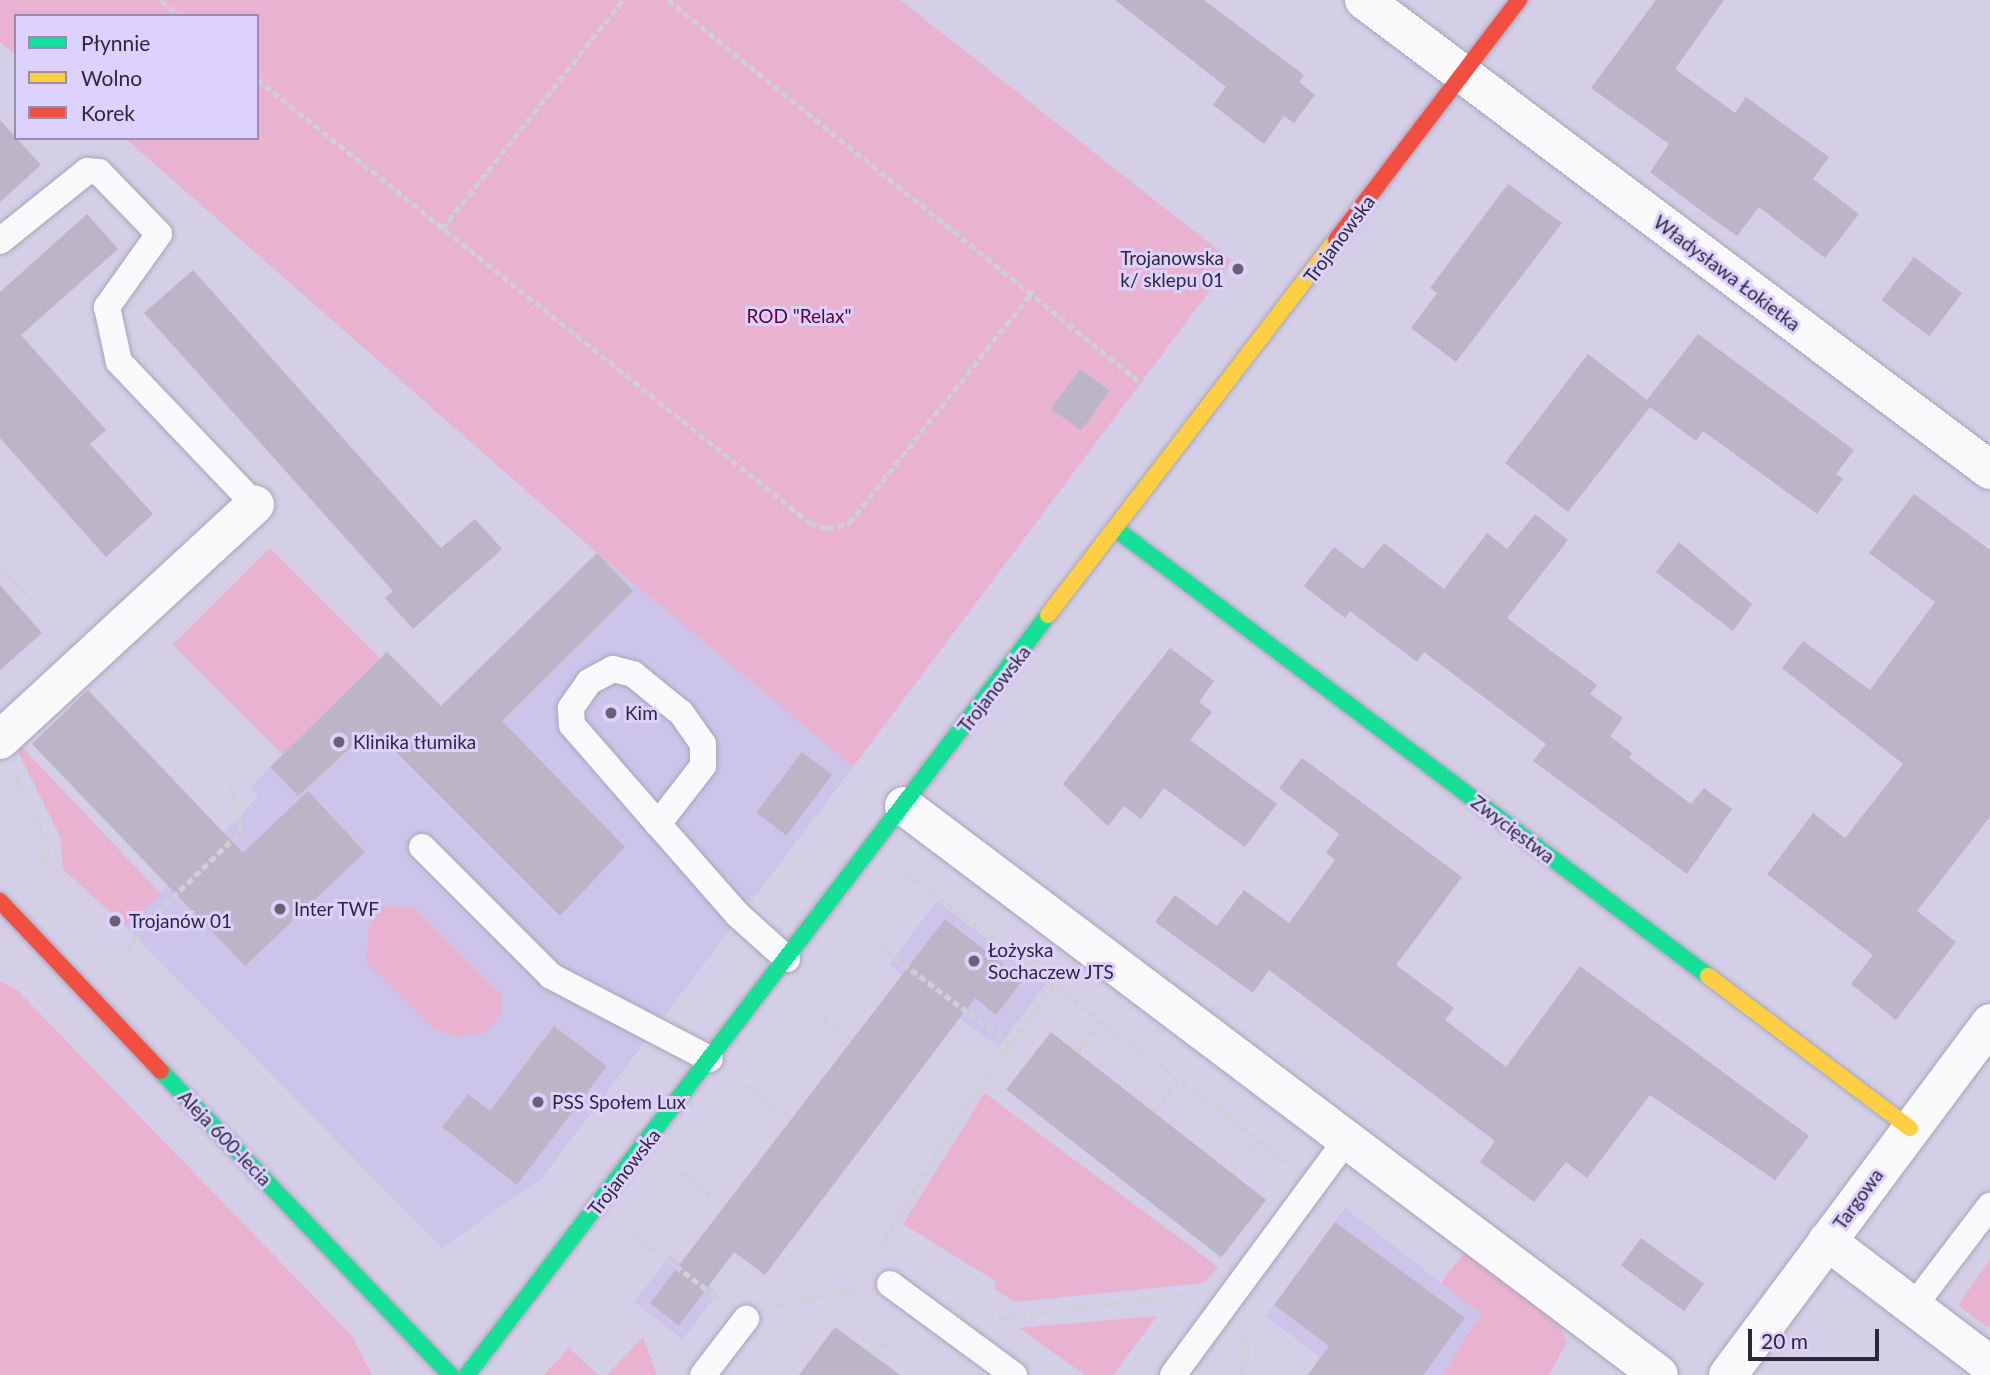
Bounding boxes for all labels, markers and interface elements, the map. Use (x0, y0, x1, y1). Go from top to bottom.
legend (14, 14, 259, 140)
text: Płynnie (81, 30, 150, 55)
text: Wolno (81, 65, 142, 90)
text: Korek (81, 100, 135, 125)
street label: Trojanowska (1299, 191, 1379, 287)
street label: Władysława Łokietka (1649, 210, 1805, 336)
place label: Trojanowska k/ sklepu 01 (1120, 247, 1224, 291)
marker: Trojanowska k/ sklepu 01 (1230, 261, 1246, 277)
park label: ROD "Relax" (746, 305, 852, 327)
street label: Trojanowska (953, 641, 1035, 737)
place label: Kim (625, 702, 658, 724)
marker: Kim (603, 705, 619, 721)
place label: Klinika tłumika (353, 731, 476, 753)
marker: Klinika tłumika (331, 734, 347, 750)
street label: Zwycięstwa (1467, 790, 1559, 868)
place label: Inter TWF (294, 898, 380, 920)
marker: Inter TWF (272, 901, 288, 917)
place label: Trojanów 01 (129, 910, 232, 932)
marker: Trojanów 01 (107, 913, 123, 929)
place label: Łożyska Sochaczew JTS (988, 939, 1115, 983)
marker: Łożyska Sochaczew JTS (966, 953, 982, 969)
street label: Aleja 600-lecia (174, 1086, 276, 1190)
place label: PSS Społem Lux (552, 1091, 686, 1113)
marker: PSS Społem Lux (530, 1094, 546, 1110)
street label: Trojanowska (583, 1124, 665, 1220)
street label: Targowa (1828, 1164, 1888, 1234)
scale bar (1752, 1316, 1883, 1360)
text: 20 m (1761, 1328, 1808, 1353)

